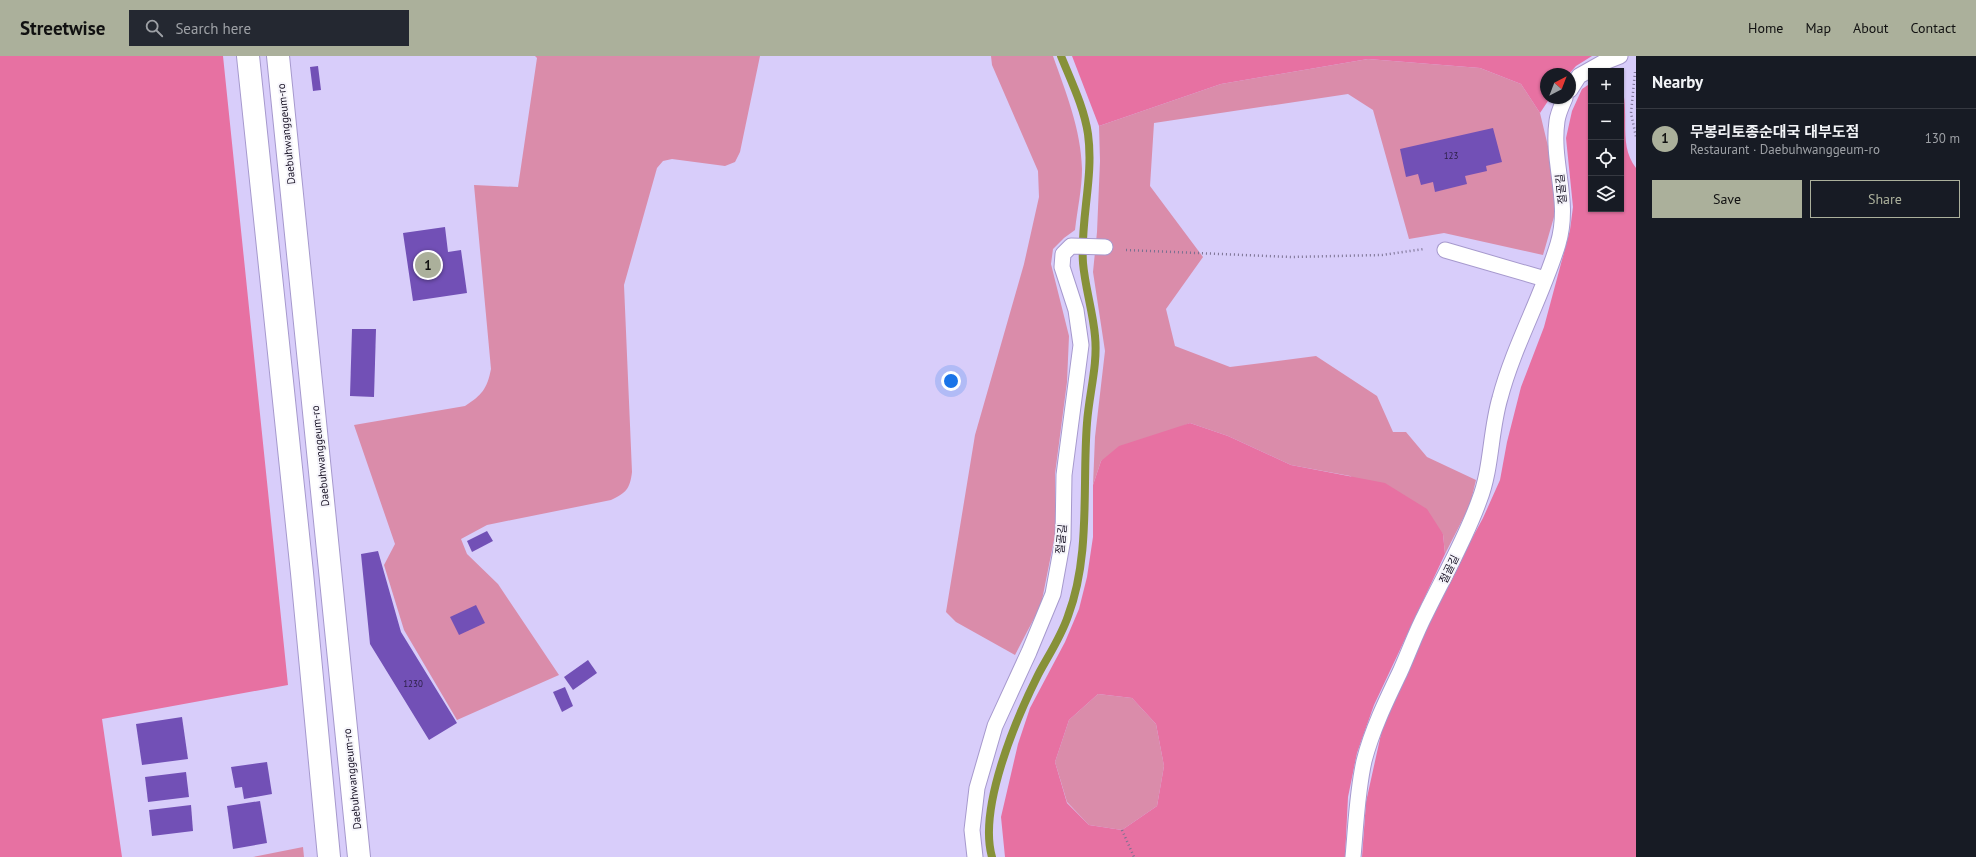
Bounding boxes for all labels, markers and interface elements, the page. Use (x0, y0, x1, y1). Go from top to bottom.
search box (129, 10, 409, 46)
text: Streetwise (20, 16, 105, 40)
icon: search (143, 17, 165, 39)
text: Search here (175, 19, 251, 38)
text: Home (1748, 19, 1783, 37)
text: Map (1805, 19, 1831, 37)
text: About (1853, 19, 1889, 37)
text: Contact (1911, 19, 1956, 37)
north arrow (1540, 68, 1576, 104)
map controls (1588, 68, 1624, 212)
button: + (1588, 68, 1624, 104)
text: Nearby (1652, 71, 1703, 93)
street label: Daebuhwanggeum-ro (274, 83, 298, 185)
button: − (1588, 104, 1624, 140)
text: 무봉리토종순대국 대부도점 (1690, 122, 1859, 141)
text: 1 (1661, 130, 1669, 147)
text: 130 m (1925, 130, 1960, 147)
button: locate (1588, 140, 1624, 176)
text: Restaurant · Daebuhwanggeum-ro (1690, 141, 1880, 158)
house number: 123 (1444, 150, 1458, 161)
street label: 절골길 (1552, 173, 1570, 205)
button: layers (1588, 176, 1624, 212)
button: Save (1652, 180, 1802, 218)
button: Share (1810, 180, 1960, 218)
pin: 1 (415, 250, 441, 280)
your location (941, 371, 961, 391)
street label: Daebuhwanggeum-ro (308, 405, 332, 507)
street label: 절골길 (1052, 523, 1070, 555)
street label: 절골길 (1436, 552, 1462, 586)
house number: 1230 (403, 678, 423, 689)
street label: Daebuhwanggeum-ro (340, 728, 364, 830)

